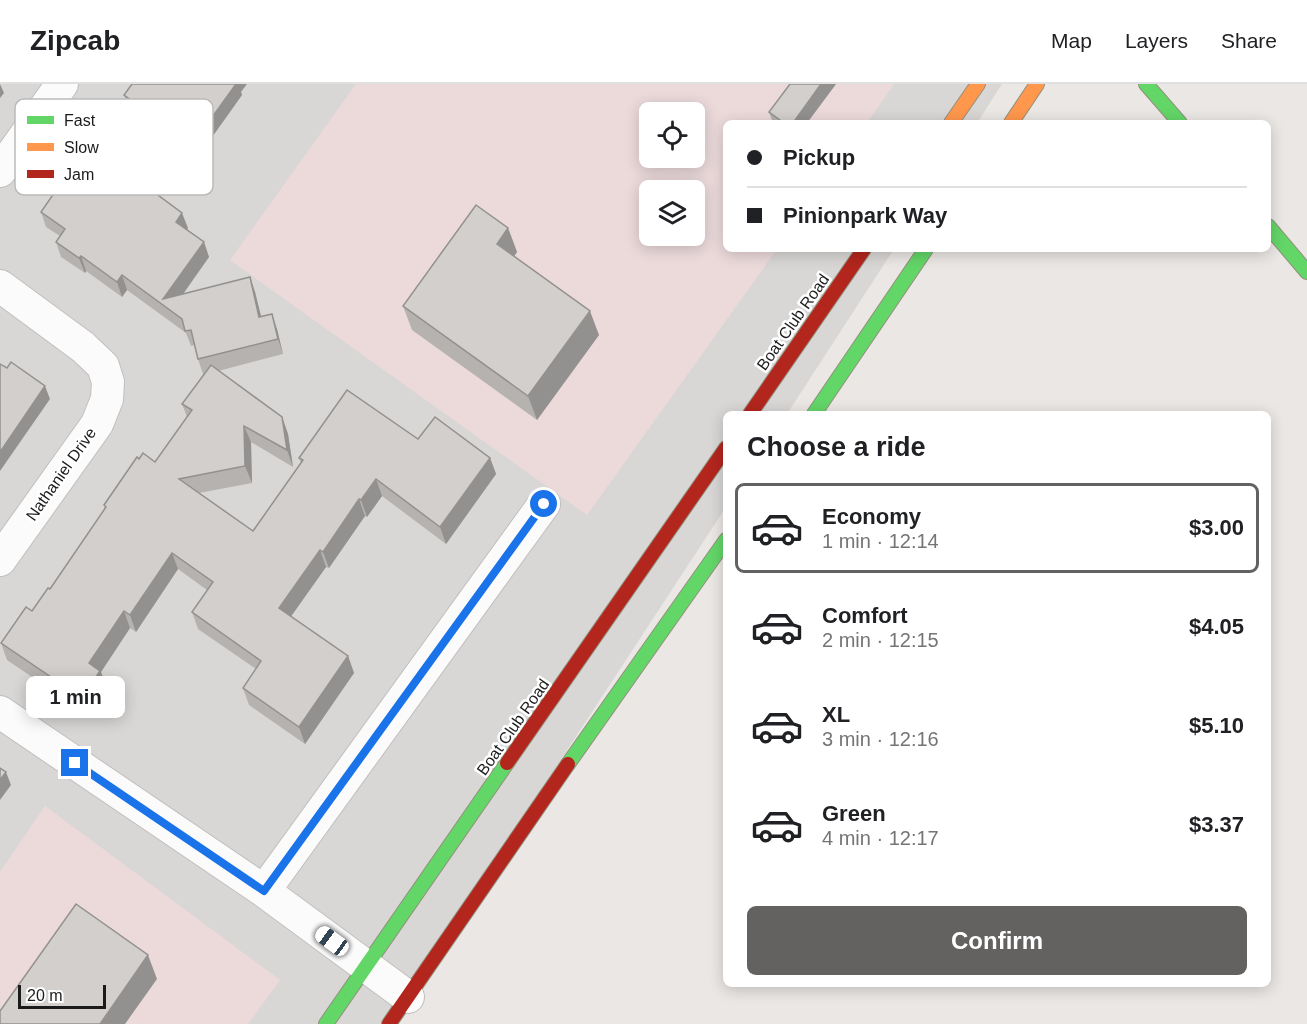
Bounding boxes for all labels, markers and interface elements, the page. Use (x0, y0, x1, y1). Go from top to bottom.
text: Zipcab (30, 25, 120, 56)
text: Map (1051, 29, 1092, 52)
text: Layers (1125, 29, 1188, 52)
text: Share (1221, 29, 1277, 52)
legend (15, 99, 213, 195)
map controls (639, 102, 705, 246)
button: locate (639, 102, 705, 168)
text: Fast (64, 112, 96, 129)
text: Slow (64, 139, 99, 156)
text: Pickup (783, 145, 855, 170)
text: Jam (64, 166, 94, 183)
button: layers (639, 180, 705, 246)
text: Pinionpark Way (783, 203, 947, 228)
street label: Boat Club Road (754, 271, 832, 373)
street label: Nathaniel Drive (23, 424, 99, 524)
text: Choose a ride (747, 432, 926, 462)
route start (530, 490, 557, 517)
icon: car (750, 501, 804, 555)
text: Economy (822, 504, 921, 529)
text: $3.00 (1189, 515, 1244, 540)
text: 1 min · 12:14 (822, 530, 939, 552)
icon: car (750, 600, 804, 654)
text: Comfort (822, 603, 908, 628)
text: $4.05 (1189, 614, 1244, 639)
text: 2 min · 12:15 (822, 629, 939, 651)
callout: 1 min (26, 676, 124, 718)
street label: Boat Club Road (474, 676, 552, 778)
text: 1 min (49, 686, 102, 708)
icon: car (750, 699, 804, 753)
text: XL (822, 702, 850, 727)
text: $5.10 (1189, 713, 1244, 738)
text: 3 min · 12:16 (822, 728, 939, 750)
route end (61, 749, 88, 776)
icon: car (750, 798, 804, 852)
text: Green (822, 801, 886, 826)
text: $3.37 (1189, 812, 1244, 837)
text: 4 min · 12:17 (822, 827, 939, 849)
button: Confirm (747, 906, 1247, 975)
car (312, 923, 352, 959)
scale bar (18, 982, 106, 1010)
text: 20 m (27, 987, 63, 1004)

